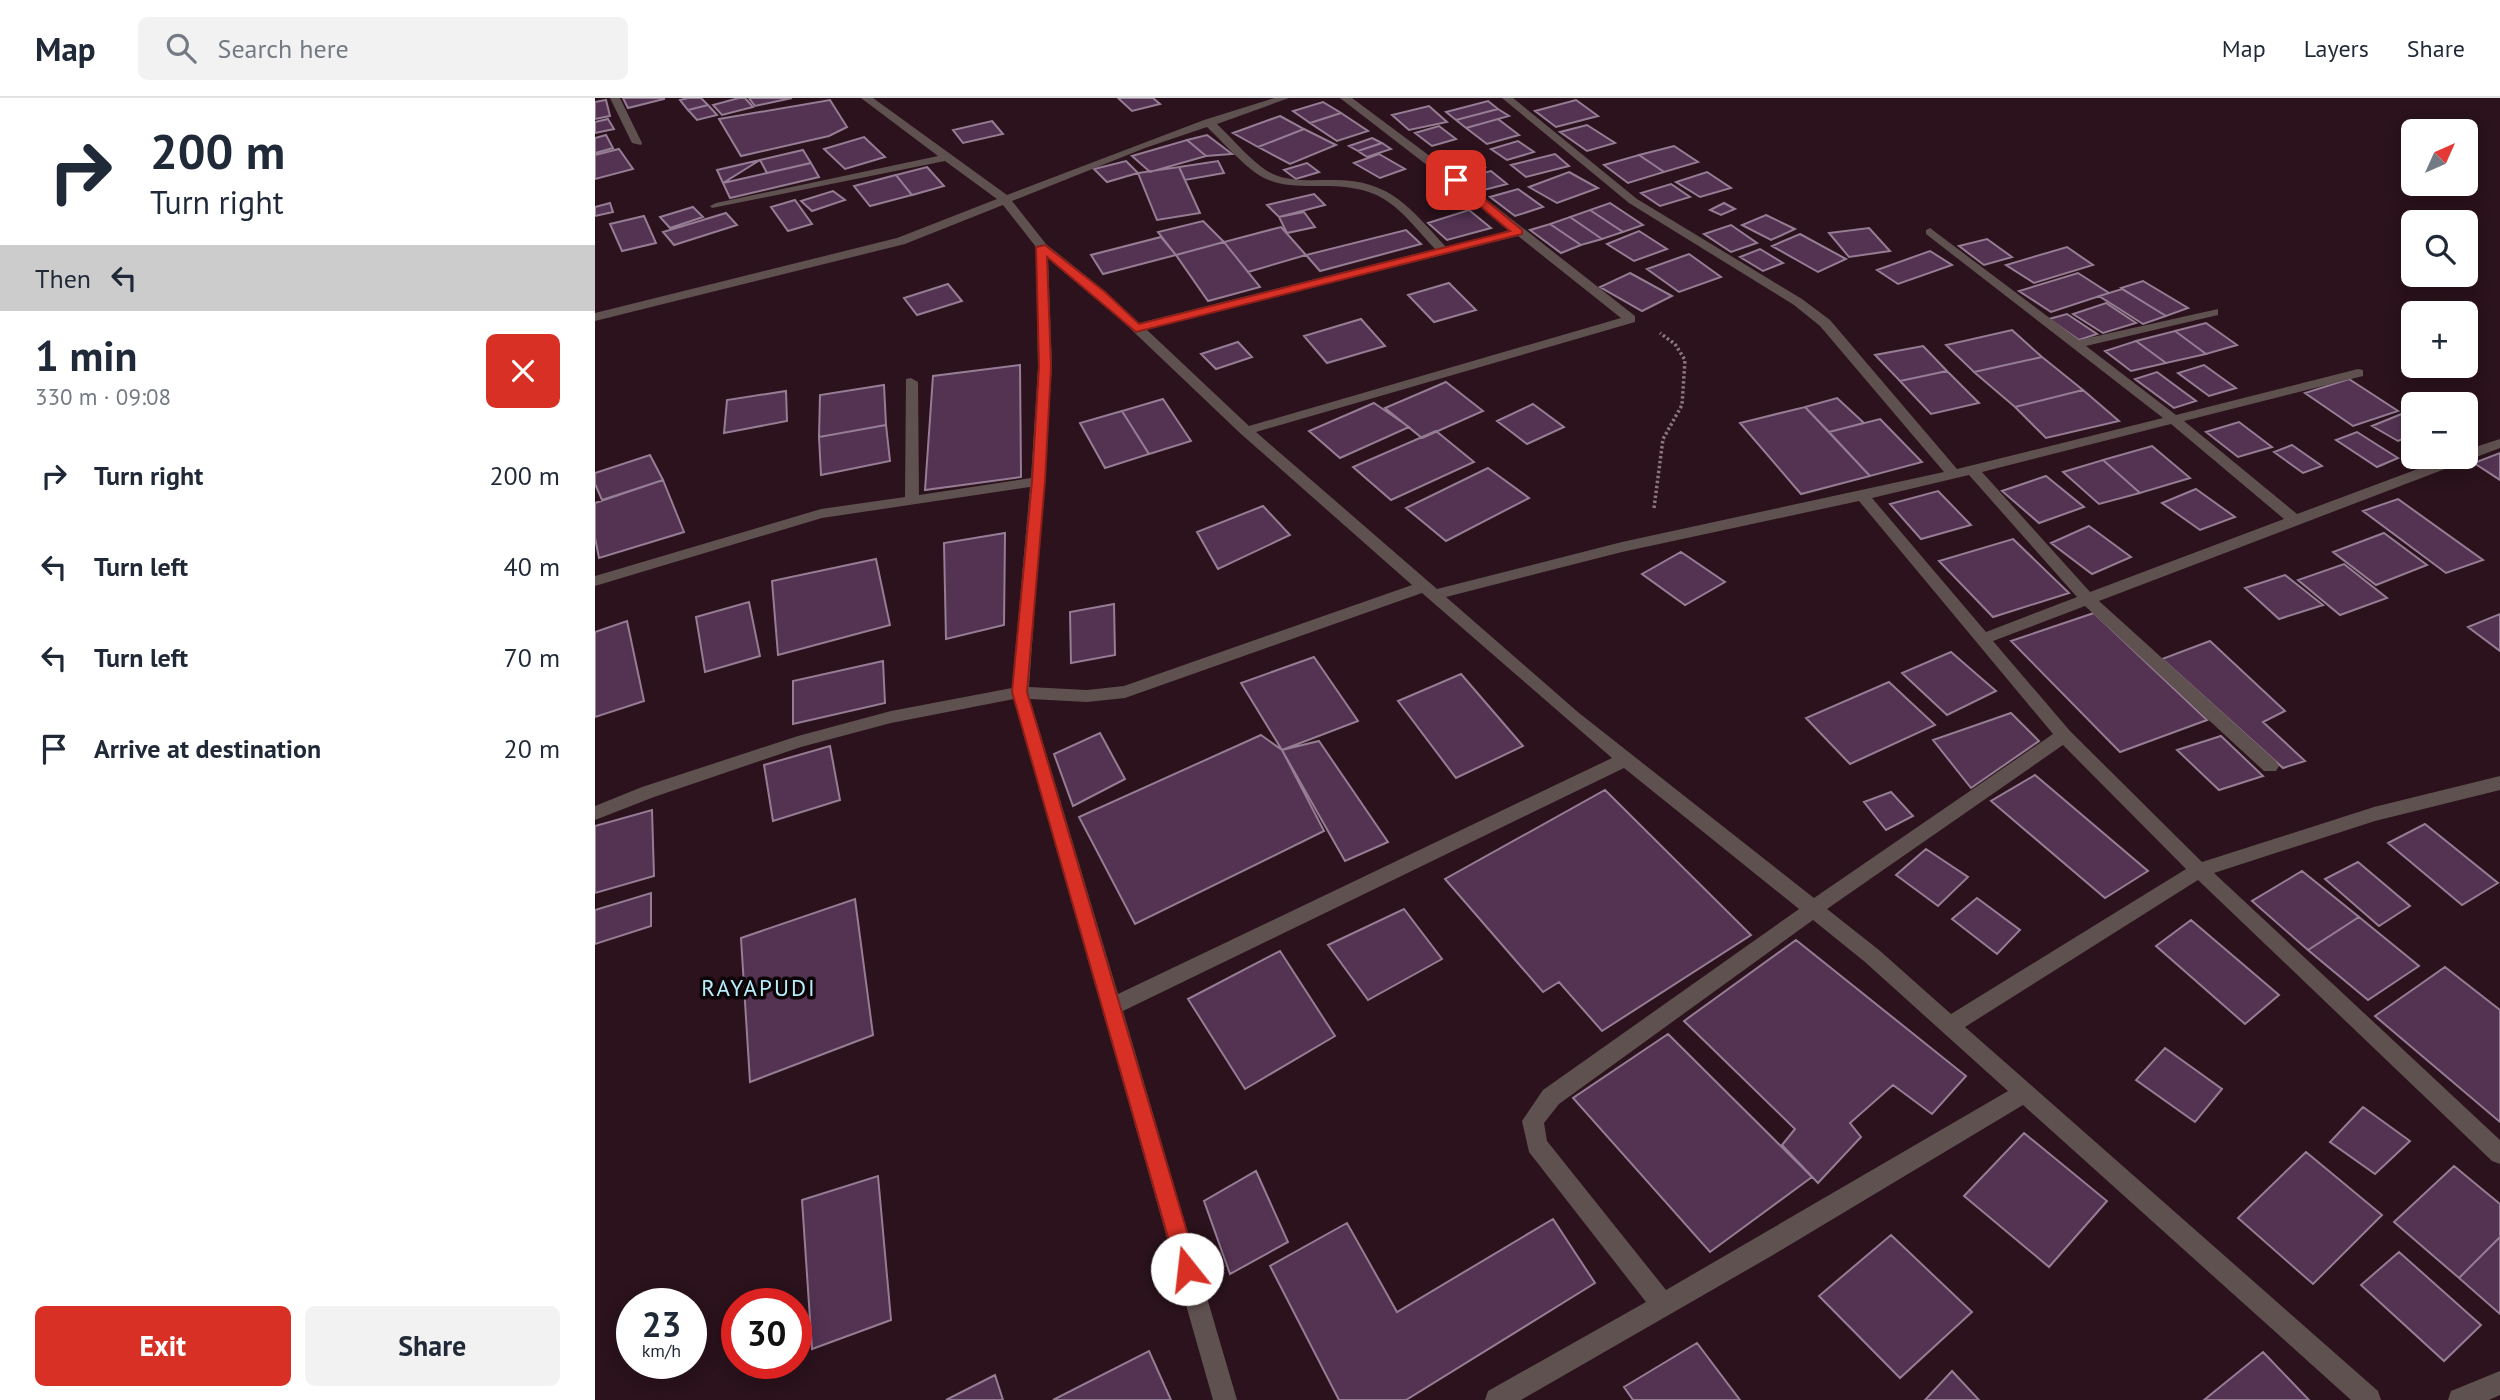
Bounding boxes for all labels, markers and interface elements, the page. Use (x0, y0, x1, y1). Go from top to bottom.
search box (138, 17, 628, 80)
text: Map (35, 27, 96, 70)
icon: search (162, 29, 200, 67)
text: Search here (218, 32, 349, 65)
text: Map (2222, 33, 2266, 64)
text: Layers (2304, 33, 2369, 64)
text: Share (2407, 33, 2465, 64)
text: 200 m (150, 119, 285, 183)
north arrow (2401, 119, 2478, 196)
map controls (2401, 119, 2478, 469)
icon: right (35, 126, 126, 217)
pin (1426, 150, 1486, 210)
icon: arrive (1437, 161, 1475, 199)
text: Turn right (150, 181, 284, 223)
button: search (2401, 210, 2478, 287)
icon: left (105, 259, 143, 297)
text: Then (35, 262, 91, 295)
button: + (2401, 301, 2478, 378)
text: 1 min (35, 328, 137, 383)
button: close (486, 334, 560, 408)
text: 330 m · 09:08 (35, 382, 171, 411)
button: − (2401, 392, 2478, 469)
icon: right (35, 457, 73, 495)
text: Turn right (94, 459, 203, 492)
text: 200 m (489, 459, 560, 492)
icon: left (35, 548, 73, 586)
text: Turn left (94, 550, 188, 583)
text: 40 m (504, 550, 560, 583)
icon: left (35, 639, 73, 677)
text: Turn left (94, 641, 188, 674)
text: 70 m (504, 641, 560, 674)
icon: arrive (35, 730, 73, 768)
text: Arrive at destination (94, 732, 321, 765)
text: 20 m (504, 732, 560, 765)
district label: RAYAPUDI (701, 973, 817, 1002)
position arrow (1150, 1232, 1224, 1306)
speed limit sign: 30 (721, 1288, 812, 1379)
text: 23 (642, 1301, 681, 1347)
button: Exit (35, 1306, 291, 1386)
button: Share (305, 1306, 560, 1386)
text: km/h (642, 1339, 681, 1362)

